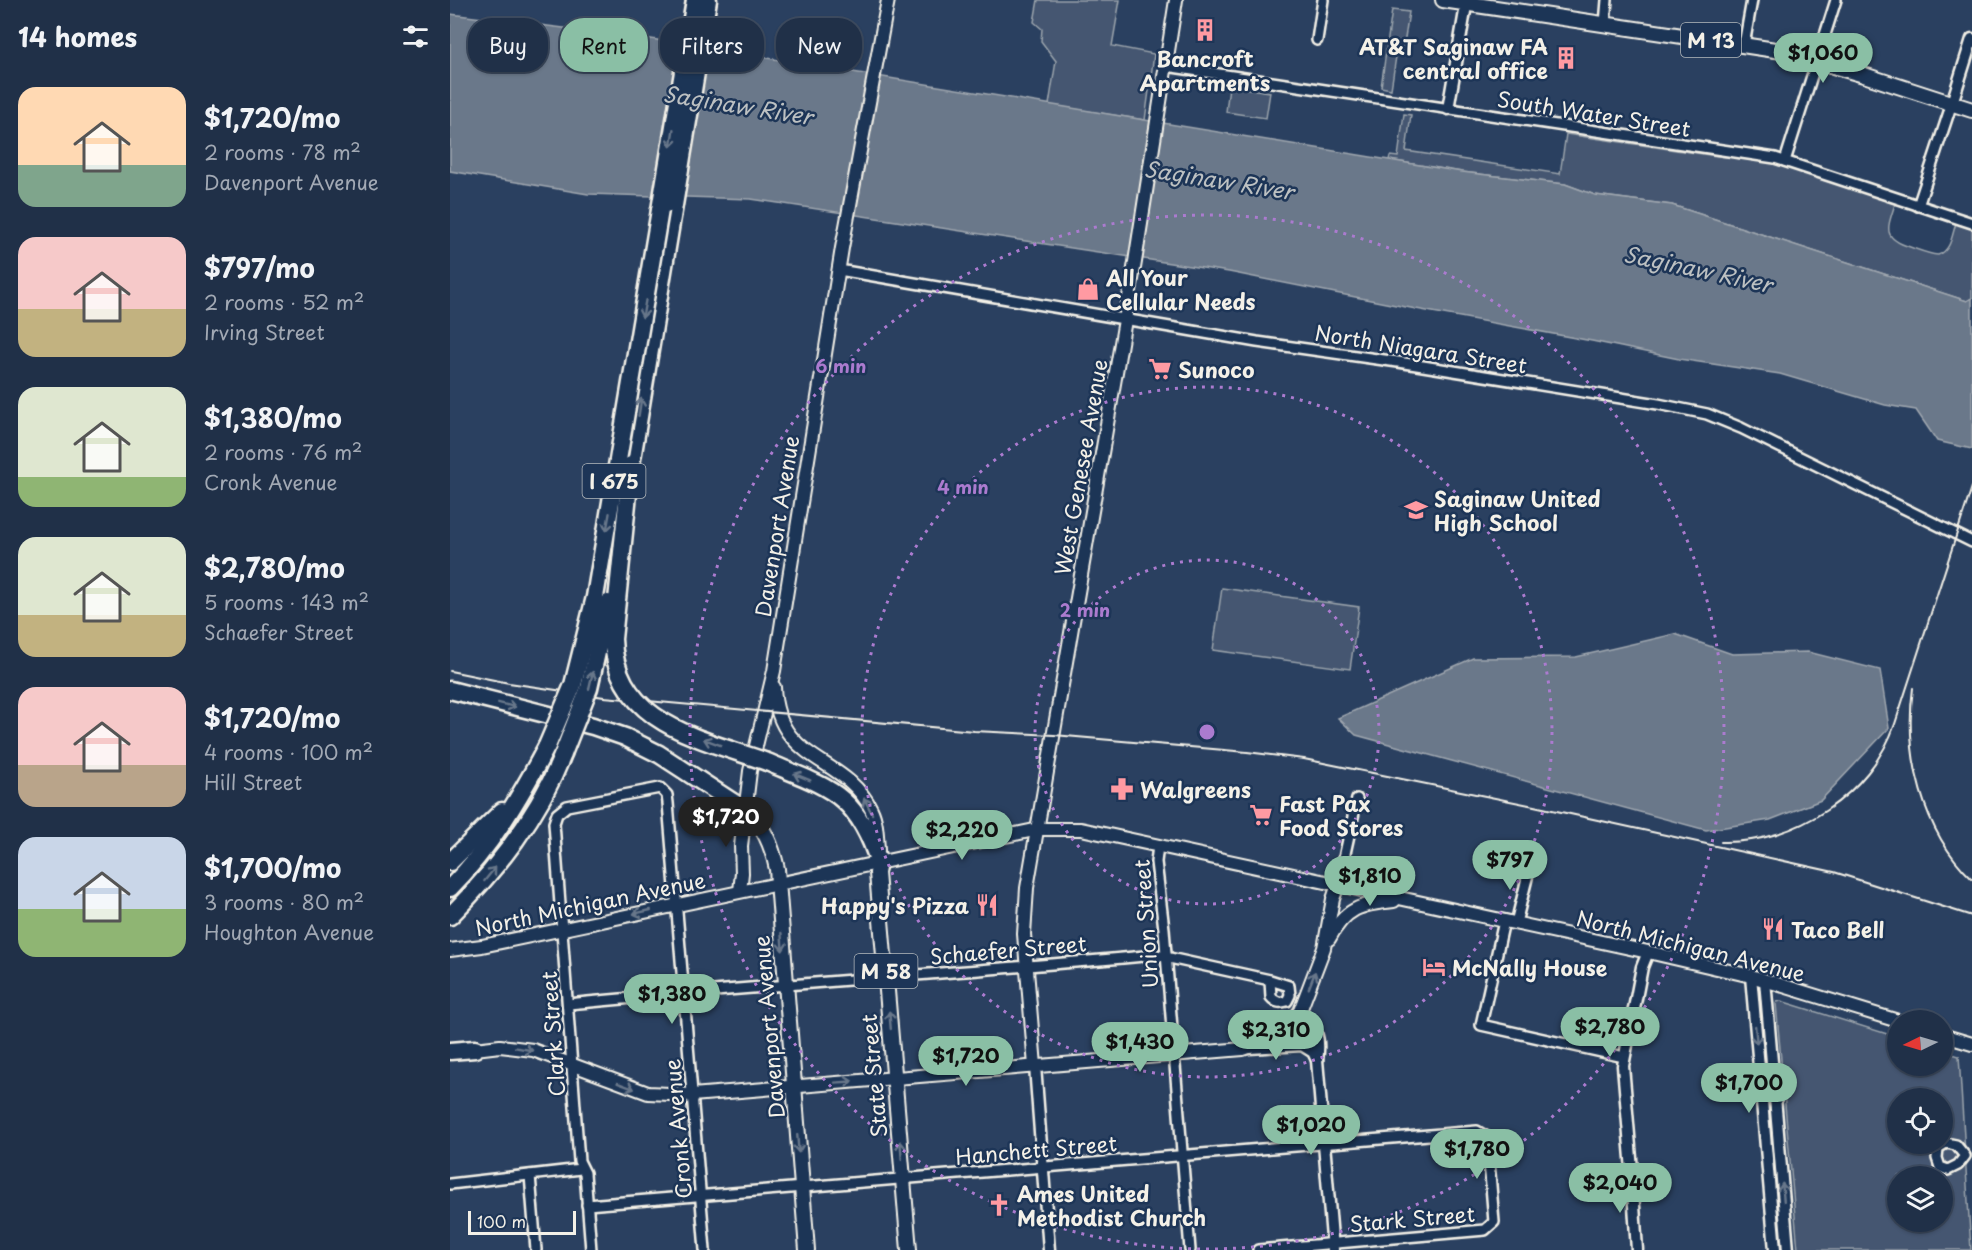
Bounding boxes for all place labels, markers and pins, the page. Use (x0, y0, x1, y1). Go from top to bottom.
building icon: Bancroft Apartments (1192, 17, 1218, 43)
place label: AT&T Saginaw FA central office (1359, 30, 1548, 86)
pin: $1,060 (1774, 33, 1872, 84)
place label: Bancroft Apartments (1140, 42, 1270, 98)
building icon: AT&T Saginaw FA central office (1553, 45, 1579, 71)
place label: All Your Cellular Needs (1105, 261, 1256, 317)
shop icon: All Your Cellular Needs (1075, 276, 1101, 302)
place label: Sunoco (1178, 353, 1254, 385)
supermarket icon: Sunoco (1147, 356, 1173, 382)
place label: Saginaw United High School (1434, 482, 1601, 538)
school or university icon: Saginaw United High School (1403, 497, 1429, 523)
centre of rings (1197, 722, 1217, 742)
place label: Walgreens (1140, 773, 1251, 805)
pharmacy icon: Walgreens (1109, 776, 1135, 802)
place label: Fast Pax Food Stores (1279, 787, 1403, 843)
pin: $1,720 (677, 797, 775, 848)
supermarket icon: Fast Pax Food Stores (1248, 802, 1274, 828)
pin: $2,220 (913, 810, 1011, 861)
pin: $797 (1474, 840, 1546, 891)
pin: $1,810 (1321, 856, 1419, 907)
place label: Happy's Pizza (821, 889, 969, 921)
restaurant icon: Happy's Pizza (974, 892, 1000, 918)
place label: Taco Bell (1791, 913, 1884, 945)
restaurant icon: Taco Bell (1760, 916, 1786, 942)
place label: McNally House (1452, 951, 1607, 983)
hotel icon: McNally House (1421, 954, 1447, 980)
pin: $1,380 (623, 974, 721, 1025)
pin: $2,780 (1561, 1007, 1659, 1058)
pin: $2,310 (1227, 1010, 1325, 1061)
pin: $1,430 (1091, 1022, 1189, 1073)
pin: $1,720 (917, 1036, 1015, 1087)
pin: $1,700 (1700, 1063, 1798, 1114)
pin: $1,020 (1262, 1105, 1360, 1156)
pin: $1,780 (1428, 1129, 1526, 1180)
pin: $2,040 (1571, 1163, 1669, 1214)
place label: Ames United Methodist Church (1017, 1177, 1206, 1233)
church icon: Ames United Methodist Church (986, 1192, 1012, 1218)

